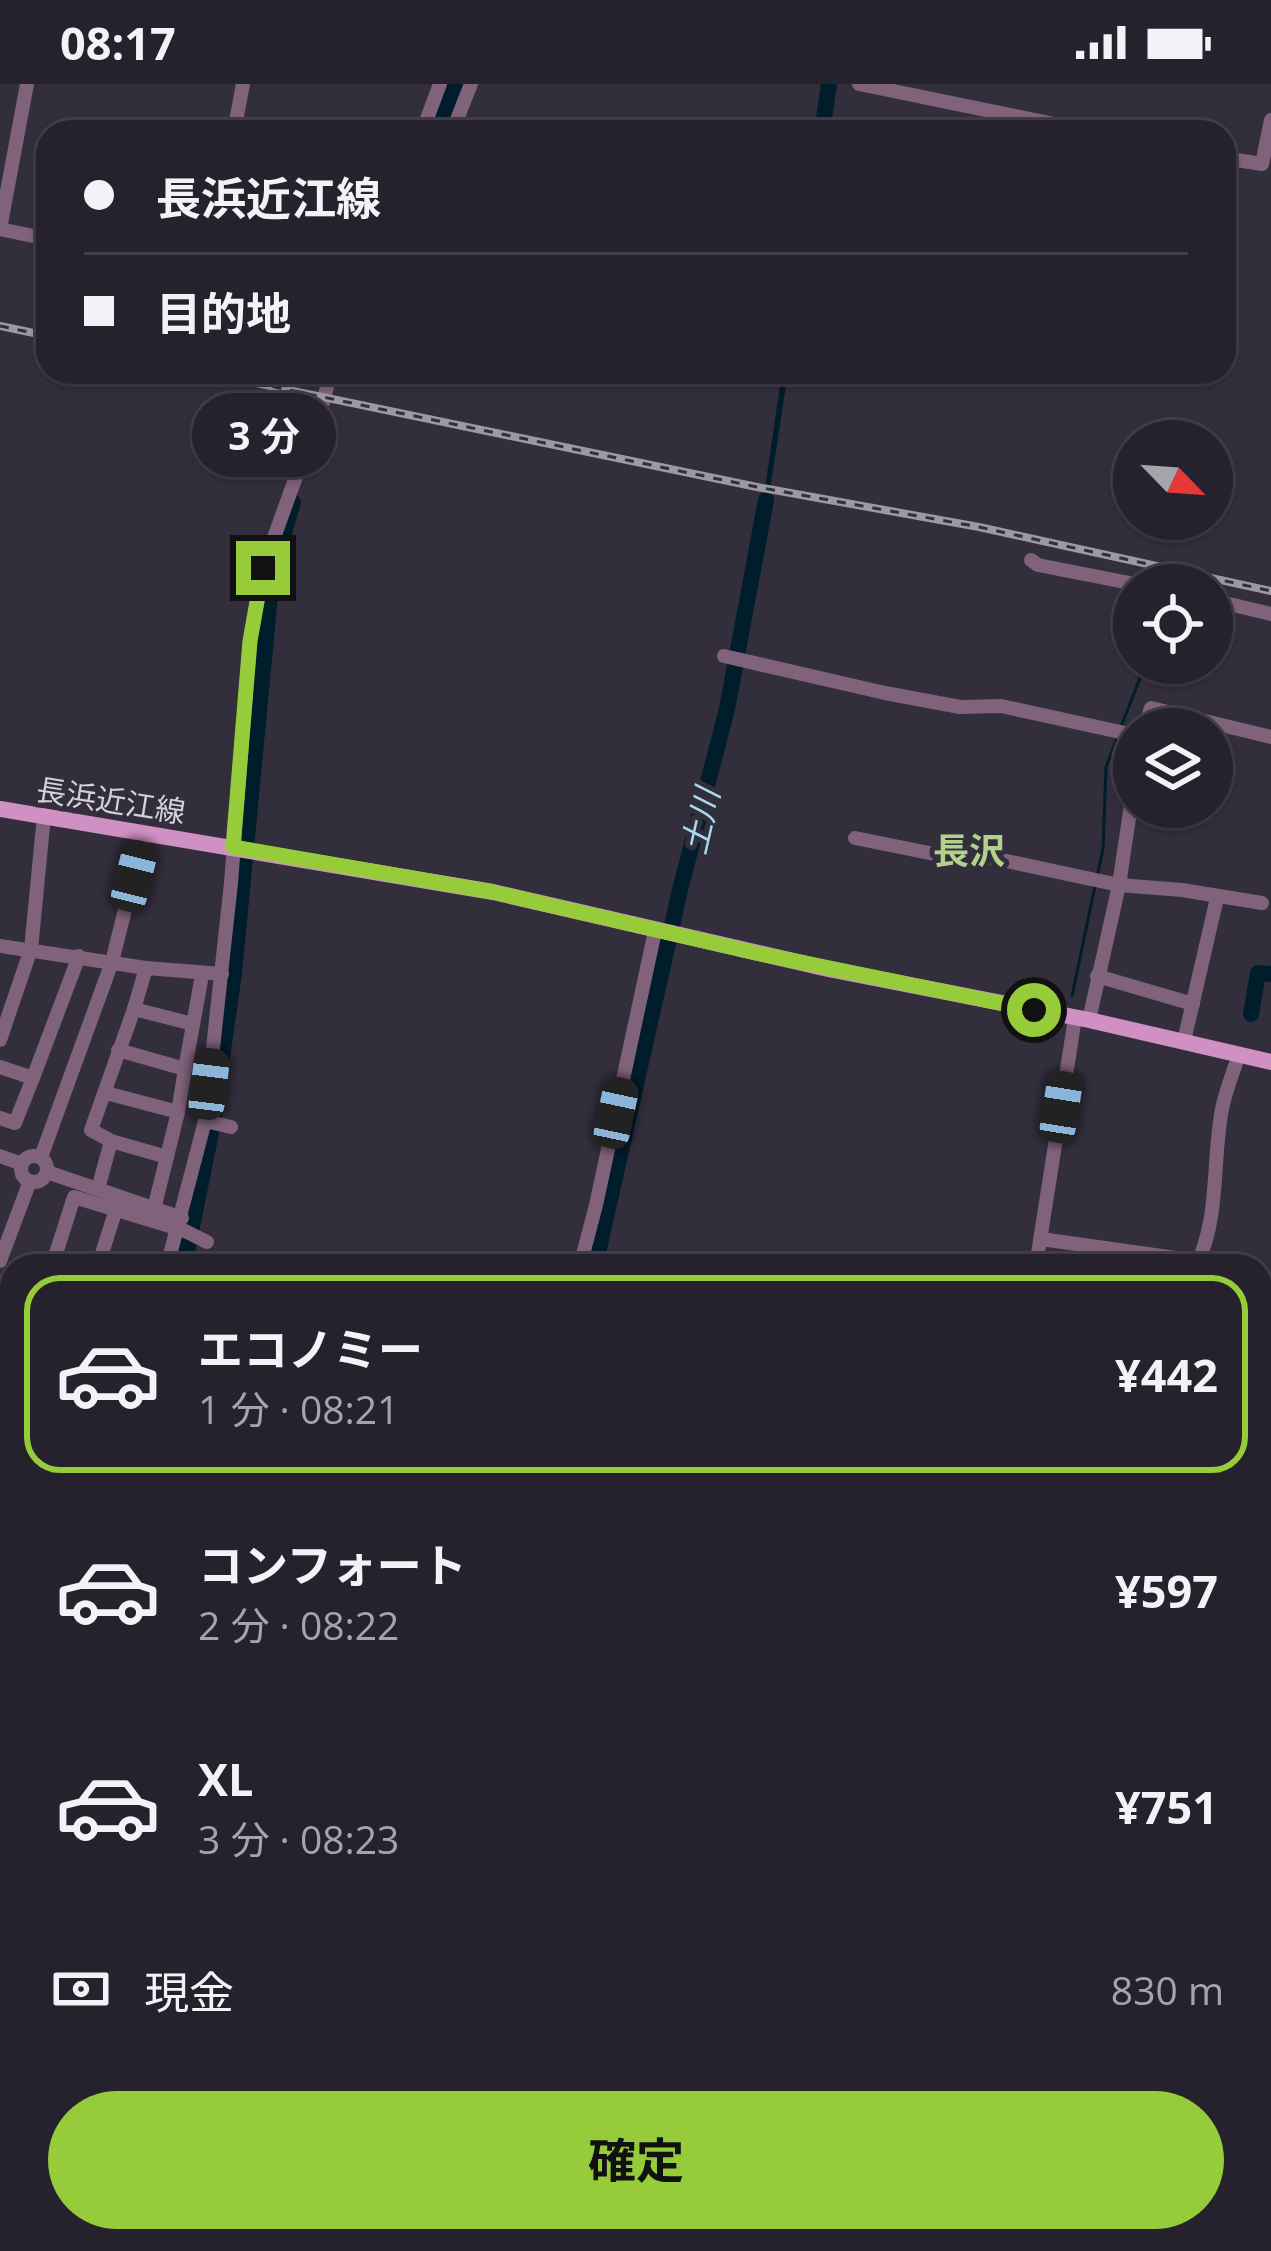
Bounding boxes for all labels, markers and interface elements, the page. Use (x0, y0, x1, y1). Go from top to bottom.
text: 08:17 (60, 12, 176, 73)
text: 長浜近江線 (156, 167, 381, 228)
text: 目的地 (156, 282, 291, 343)
callout: 3 分 (191, 394, 335, 478)
text: 3 分 (228, 408, 300, 461)
north arrow (1113, 420, 1233, 540)
map controls (1113, 420, 1233, 828)
route end (236, 541, 290, 595)
button: locate (1113, 564, 1233, 684)
button: layers (1113, 708, 1233, 828)
street label: 長浜近江線 (34, 768, 188, 832)
water label: 土川 (671, 781, 730, 858)
district label: 長沢 (933, 826, 1005, 875)
car (108, 837, 160, 915)
route start (1007, 983, 1061, 1037)
car (187, 1046, 231, 1122)
car (1038, 1069, 1084, 1145)
car (591, 1074, 641, 1152)
text: エコノミー (198, 1318, 423, 1379)
icon: car (54, 1320, 162, 1428)
text: ¥442 (1115, 1344, 1218, 1405)
text: 1 分 · 08:21 (198, 1382, 399, 1435)
text: コンフォート (198, 1534, 467, 1595)
icon: car (54, 1536, 162, 1644)
text: ¥597 (1115, 1560, 1218, 1621)
text: 2 分 · 08:22 (198, 1598, 399, 1651)
text: XL (198, 1748, 253, 1809)
icon: car (54, 1752, 162, 1860)
text: ¥751 (1115, 1776, 1218, 1837)
text: 3 分 · 08:23 (198, 1812, 399, 1865)
icon: cash (48, 1956, 114, 2022)
text: 現金 (144, 1961, 234, 2022)
text: 830 m (1111, 1963, 1224, 2016)
button: 確定 (48, 2091, 1224, 2229)

